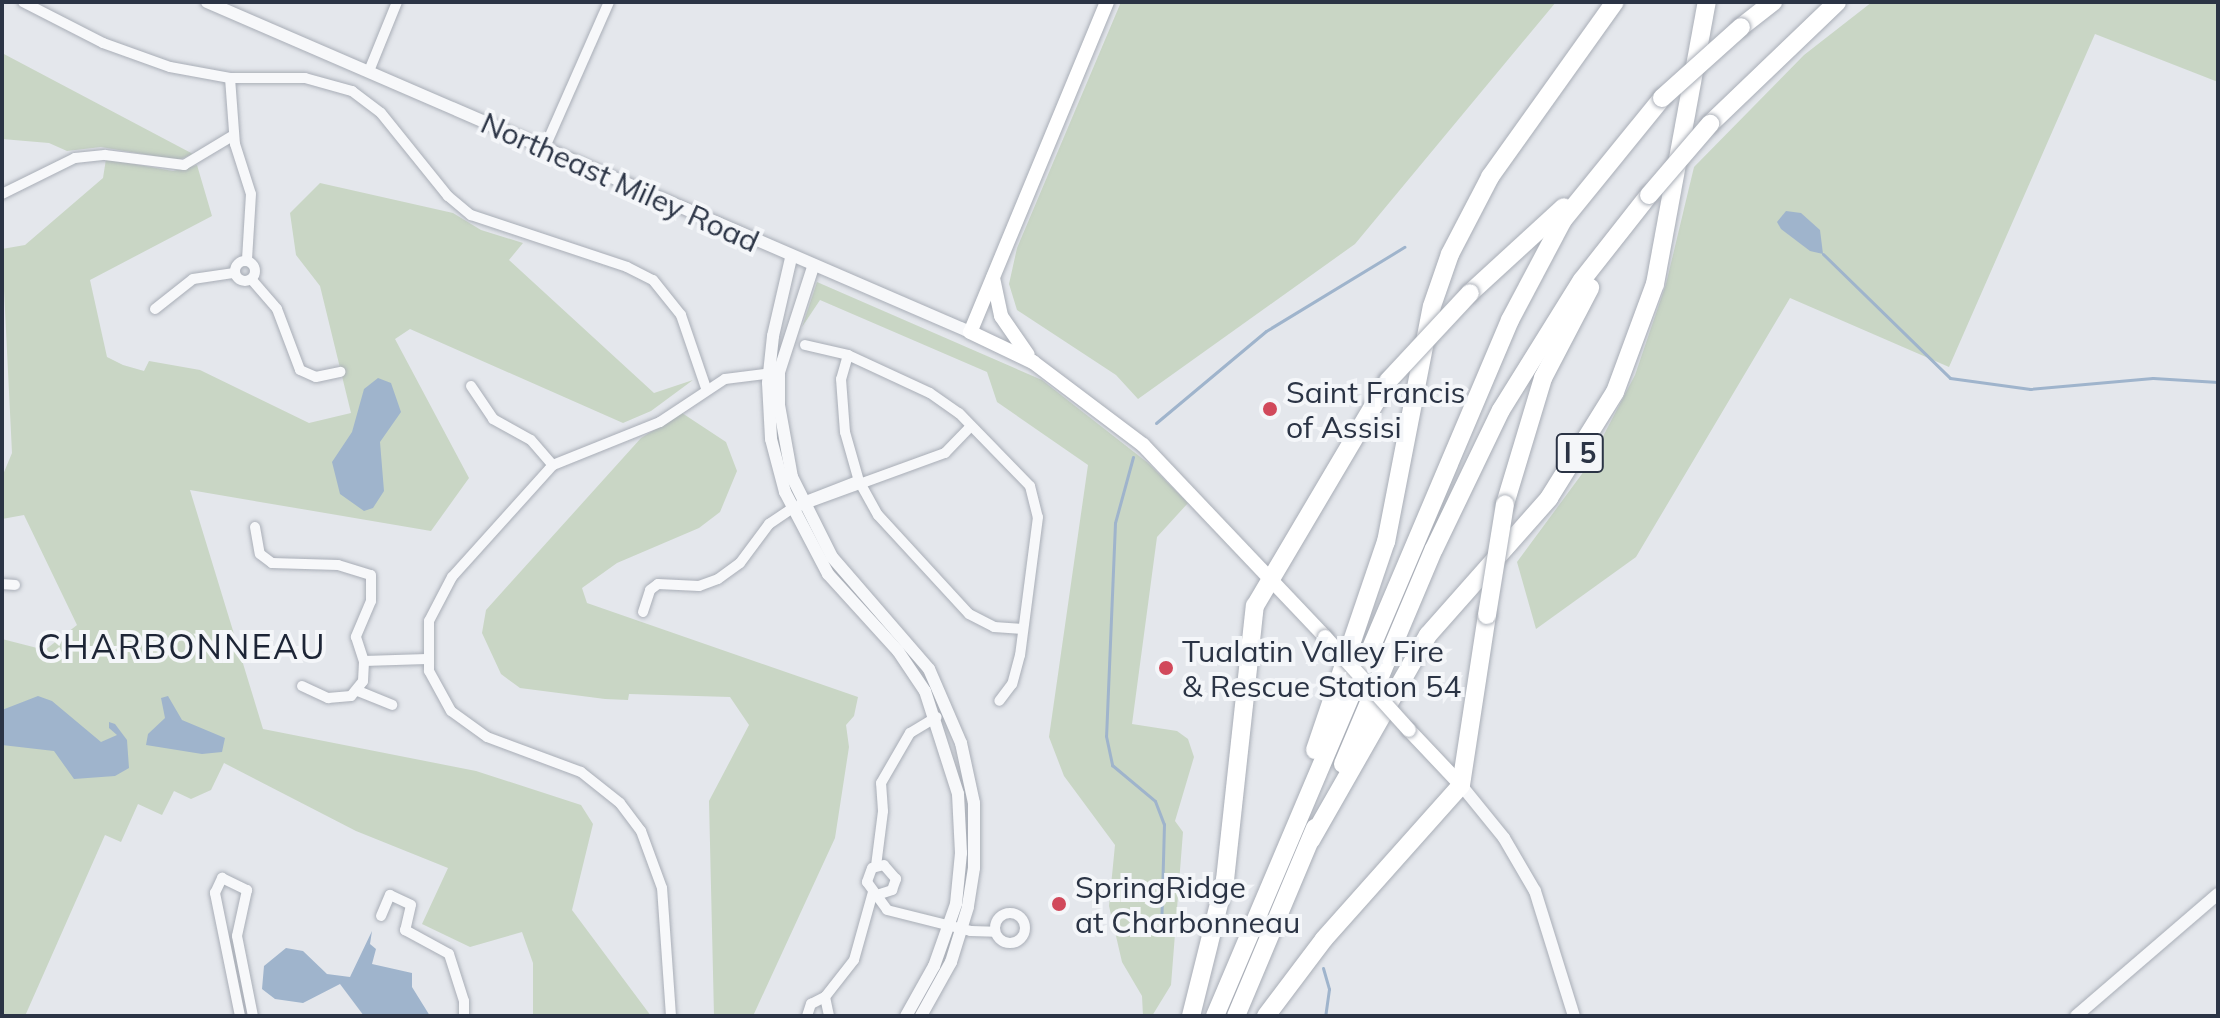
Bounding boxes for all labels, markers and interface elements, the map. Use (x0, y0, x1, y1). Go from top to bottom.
street label: Northeast Miley Road (476, 105, 764, 259)
place label: Saint Francis of Assisi (1286, 374, 1465, 444)
marker: Saint Francis of Assisi (1261, 400, 1279, 418)
road number: I 5 (1554, 429, 1606, 477)
district label: CHARBONNEAU (37, 627, 327, 667)
place label: Tualatin Valley Fire & Rescue Station 54 (1182, 633, 1461, 704)
marker: Tualatin Valley Fire & Rescue Station 54 (1157, 659, 1175, 677)
place label: SpringRidge at Charbonneau (1075, 869, 1300, 940)
marker: SpringRidge at Charbonneau (1050, 895, 1068, 913)

